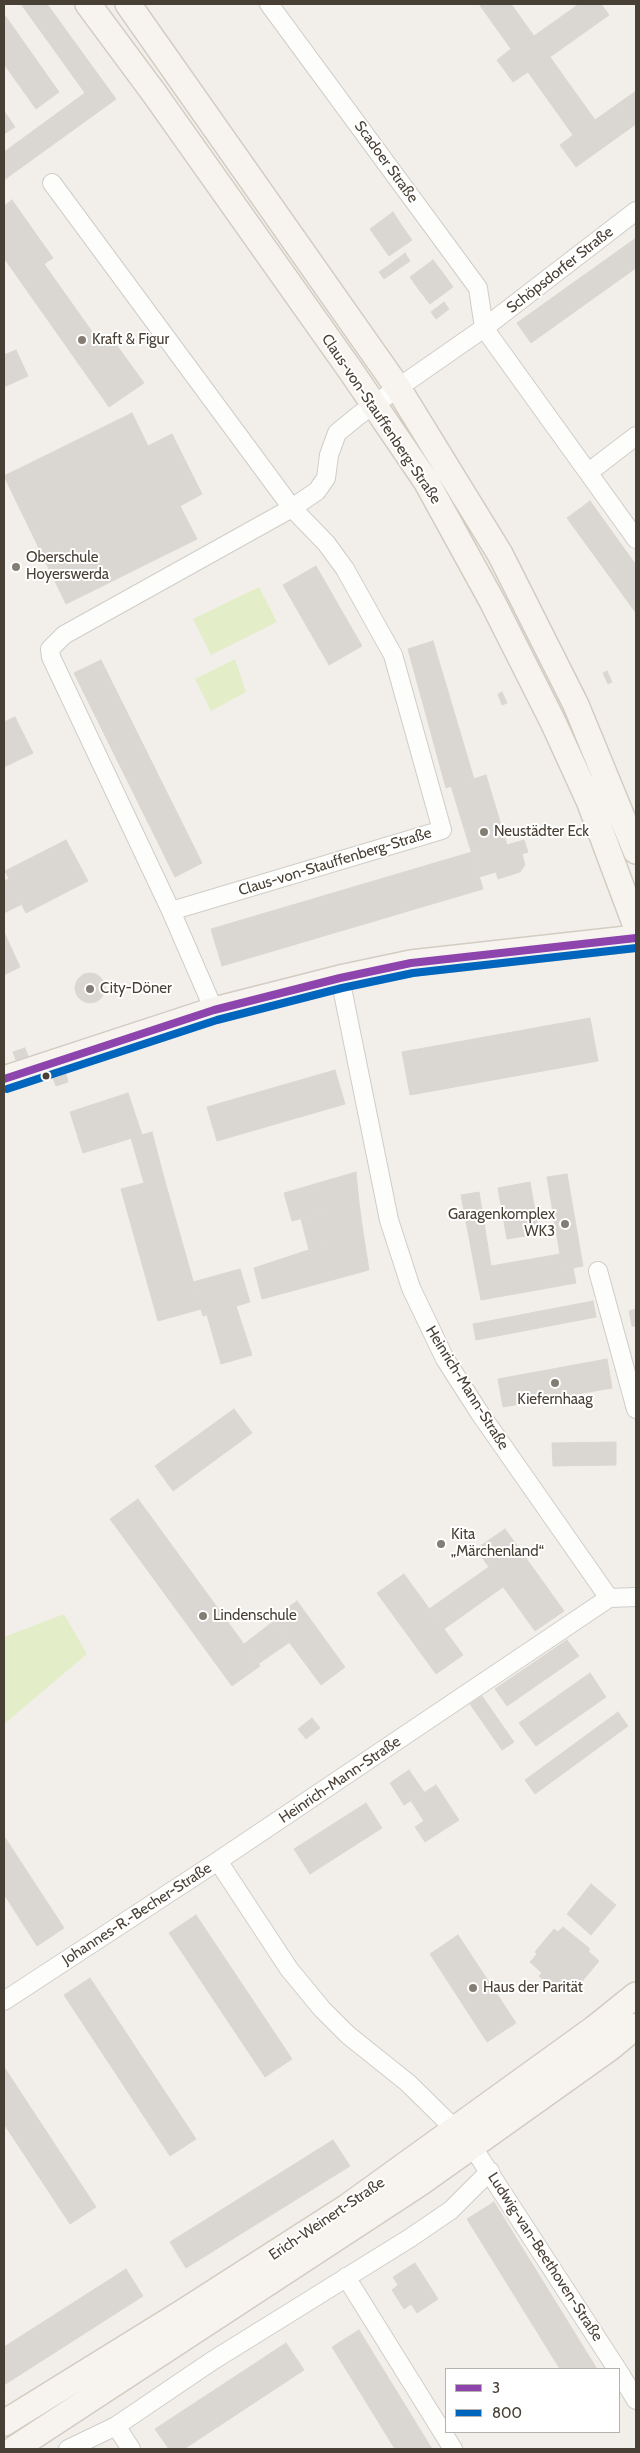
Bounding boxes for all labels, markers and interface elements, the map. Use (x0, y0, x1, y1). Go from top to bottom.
street label: Scadoer Straße (350, 118, 422, 206)
street label: Schöpsdorfer Straße (503, 223, 617, 317)
place label: Kraft & Figur (92, 331, 169, 349)
street label: Claus-von-Stauffenberg-Straße (317, 331, 445, 507)
marker: Kraft & Figur (76, 334, 88, 346)
place label: Oberschule Hoyerswerda (26, 549, 109, 584)
marker: Oberschule Hoyerswerda (10, 561, 22, 573)
place label: Neustädter Eck (494, 823, 589, 841)
street label: Claus-von-Stauffenberg-Straße (236, 824, 434, 900)
marker: Neustädter Eck (478, 826, 490, 838)
place label: City-Döner (100, 980, 172, 998)
marker: City-Döner (84, 983, 96, 995)
unlabelled marker (41, 1071, 51, 1081)
place label: Garagenkomplex WK3 (448, 1206, 555, 1241)
marker: Garagenkomplex WK3 (559, 1218, 571, 1230)
street label: Heinrich-Mann-Straße (422, 1323, 512, 1453)
marker: Kiefernhaag (549, 1377, 561, 1389)
place label: Kiefernhaag (517, 1391, 593, 1409)
place label: Kita „Märchenland“ (451, 1526, 544, 1561)
marker: Kita „Märchenland“ (435, 1538, 447, 1550)
place label: Lindenschule (213, 1607, 297, 1625)
marker: Lindenschule (197, 1610, 209, 1622)
street label: Heinrich-Mann-Straße (276, 1733, 404, 1827)
street label: Johannes-R.-Becher-Straße (59, 1859, 215, 1969)
place label: Haus der Parität (483, 1979, 583, 1997)
marker: Haus der Parität (467, 1982, 479, 1994)
street label: Ludwig-van-Beethoven-Straße (484, 2169, 606, 2345)
street label: Erich-Weinert-Straße (266, 2174, 388, 2264)
legend (445, 2368, 620, 2433)
text: 3 (492, 2379, 500, 2397)
text: 800 (492, 2404, 522, 2422)

